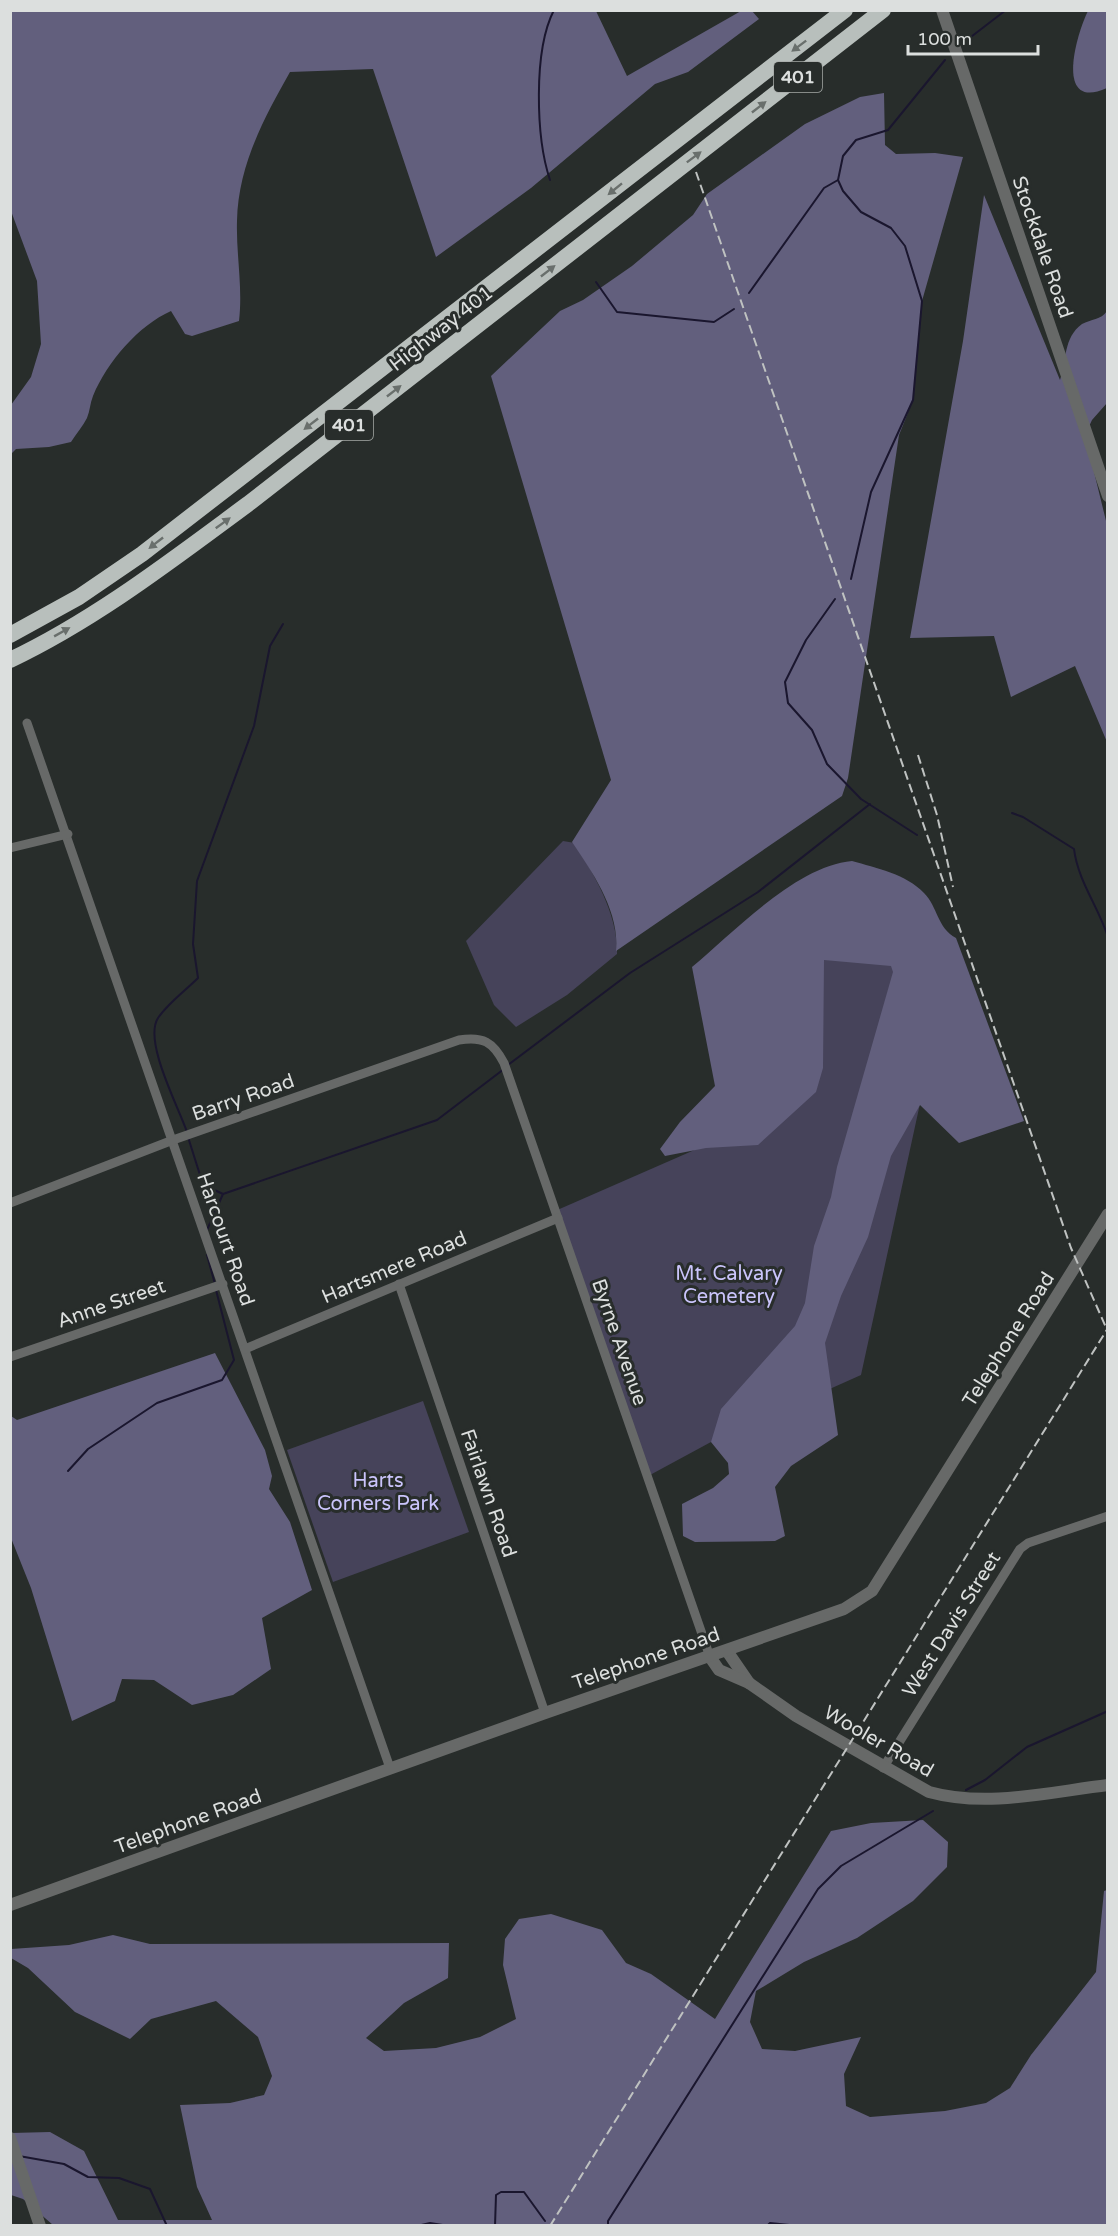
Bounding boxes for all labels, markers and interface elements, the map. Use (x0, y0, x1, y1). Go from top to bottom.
scale bar (908, 18, 1038, 56)
text: 100 m (917, 28, 972, 50)
one-way arrow (791, 40, 807, 52)
road number: 401 (774, 62, 822, 92)
one-way arrow (751, 100, 767, 113)
one-way arrow (686, 151, 702, 164)
street label: Stockdale Road (1007, 173, 1078, 321)
one-way arrow (607, 183, 623, 196)
one-way arrow (540, 265, 556, 277)
street label: Highway 401 (385, 281, 498, 377)
one-way arrow (387, 385, 402, 397)
road number: 401 (325, 410, 373, 440)
one-way arrow (303, 417, 319, 430)
one-way arrow (216, 517, 231, 529)
one-way arrow (149, 536, 164, 548)
one-way arrow (54, 627, 71, 637)
street label: Barry Road (189, 1069, 298, 1127)
street label: Harcourt Road (191, 1170, 259, 1309)
street label: Hartsmere Road (318, 1227, 470, 1309)
park label: Mt. Calvary Cemetery (675, 1262, 783, 1309)
street label: Telephone Road (958, 1268, 1060, 1411)
street label: Anne Street (54, 1274, 169, 1334)
street label: Byrne Avenue (586, 1276, 652, 1409)
street label: Fairlawn Road (455, 1426, 521, 1561)
park label: Harts Corners Park (317, 1469, 439, 1516)
street label: West Davis Street (898, 1547, 1006, 1701)
street label: Telephone Road (569, 1622, 723, 1695)
street label: Wooler Road (819, 1701, 938, 1783)
street label: Telephone Road (112, 1784, 265, 1860)

